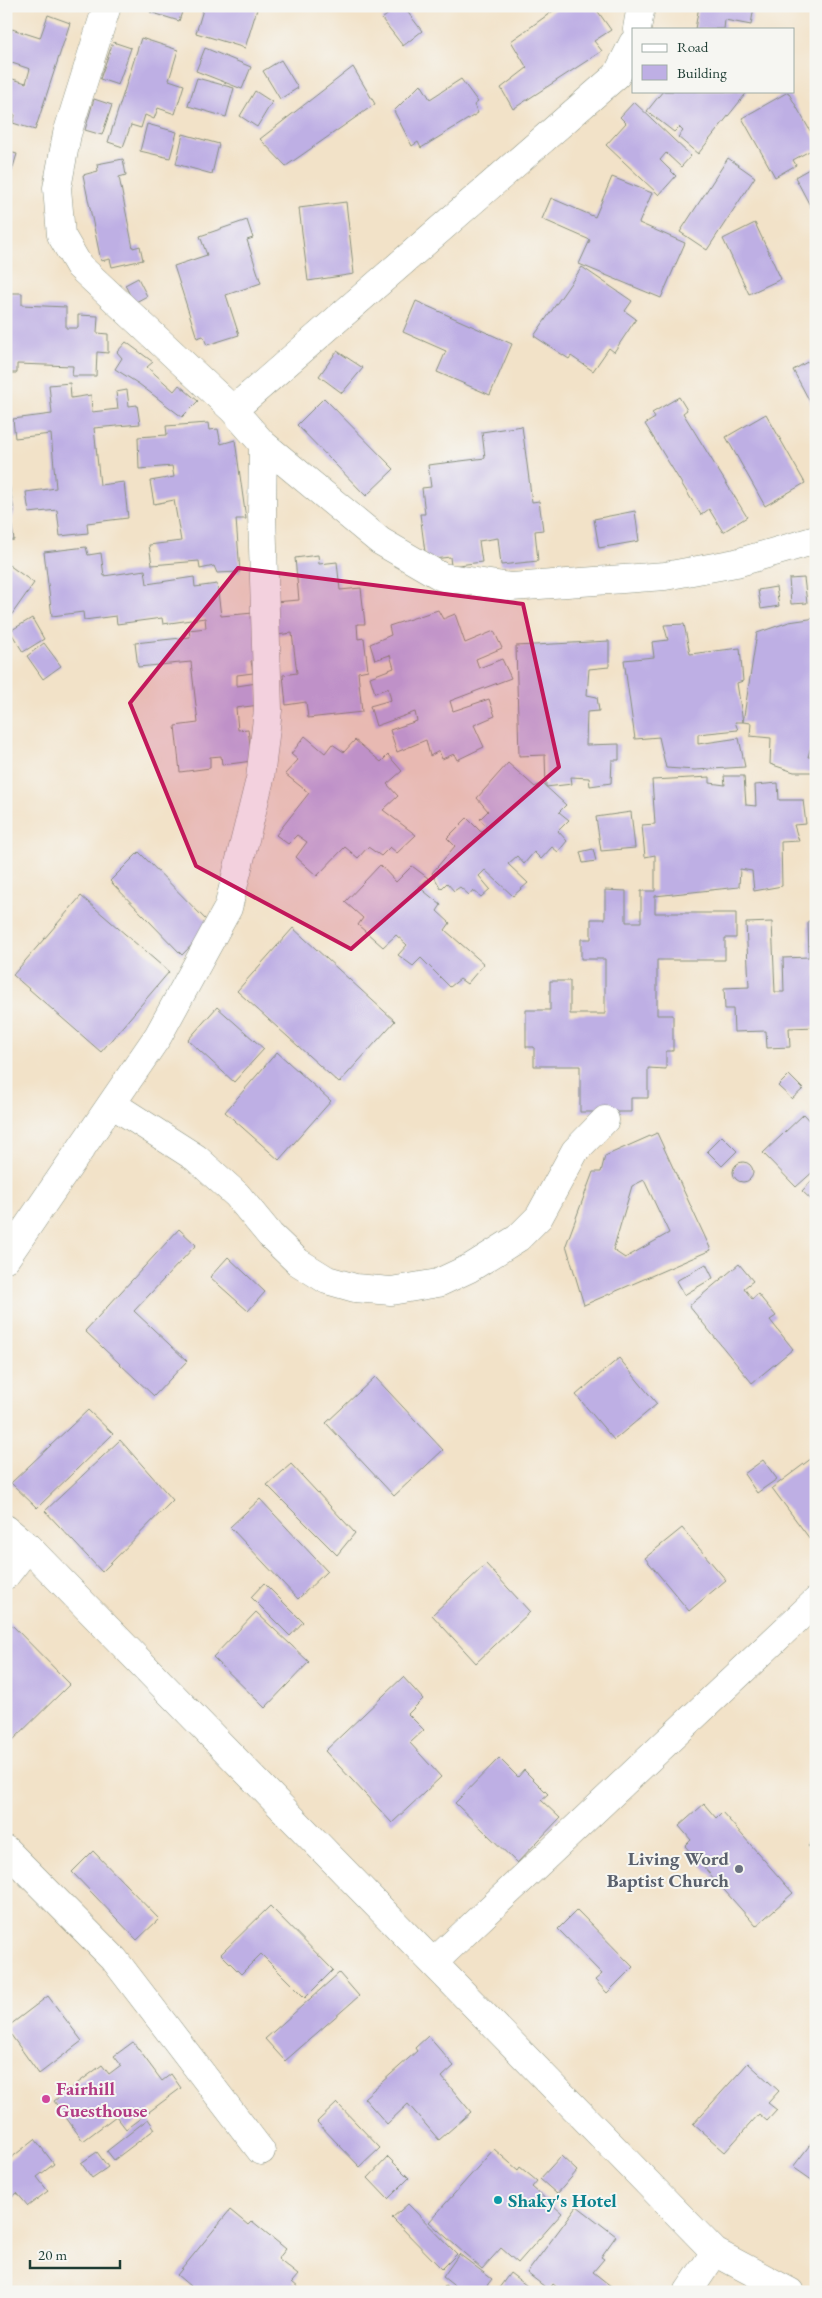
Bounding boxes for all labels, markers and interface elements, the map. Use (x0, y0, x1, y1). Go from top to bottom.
legend (632, 28, 794, 92)
text: Road (677, 37, 709, 56)
text: Building (677, 63, 727, 82)
place label: Living Word Baptist Church (607, 1846, 729, 1893)
marker: Living Word Baptist Church (733, 1863, 745, 1875)
place label: Fairhill Guesthouse (56, 2076, 148, 2123)
marker: Fairhill Guesthouse (40, 2093, 52, 2105)
place label: Shaky's Hotel (508, 2188, 617, 2213)
marker: Shaky's Hotel (492, 2194, 504, 2206)
scale bar (30, 2238, 120, 2270)
text: 20 m (38, 2245, 67, 2264)

